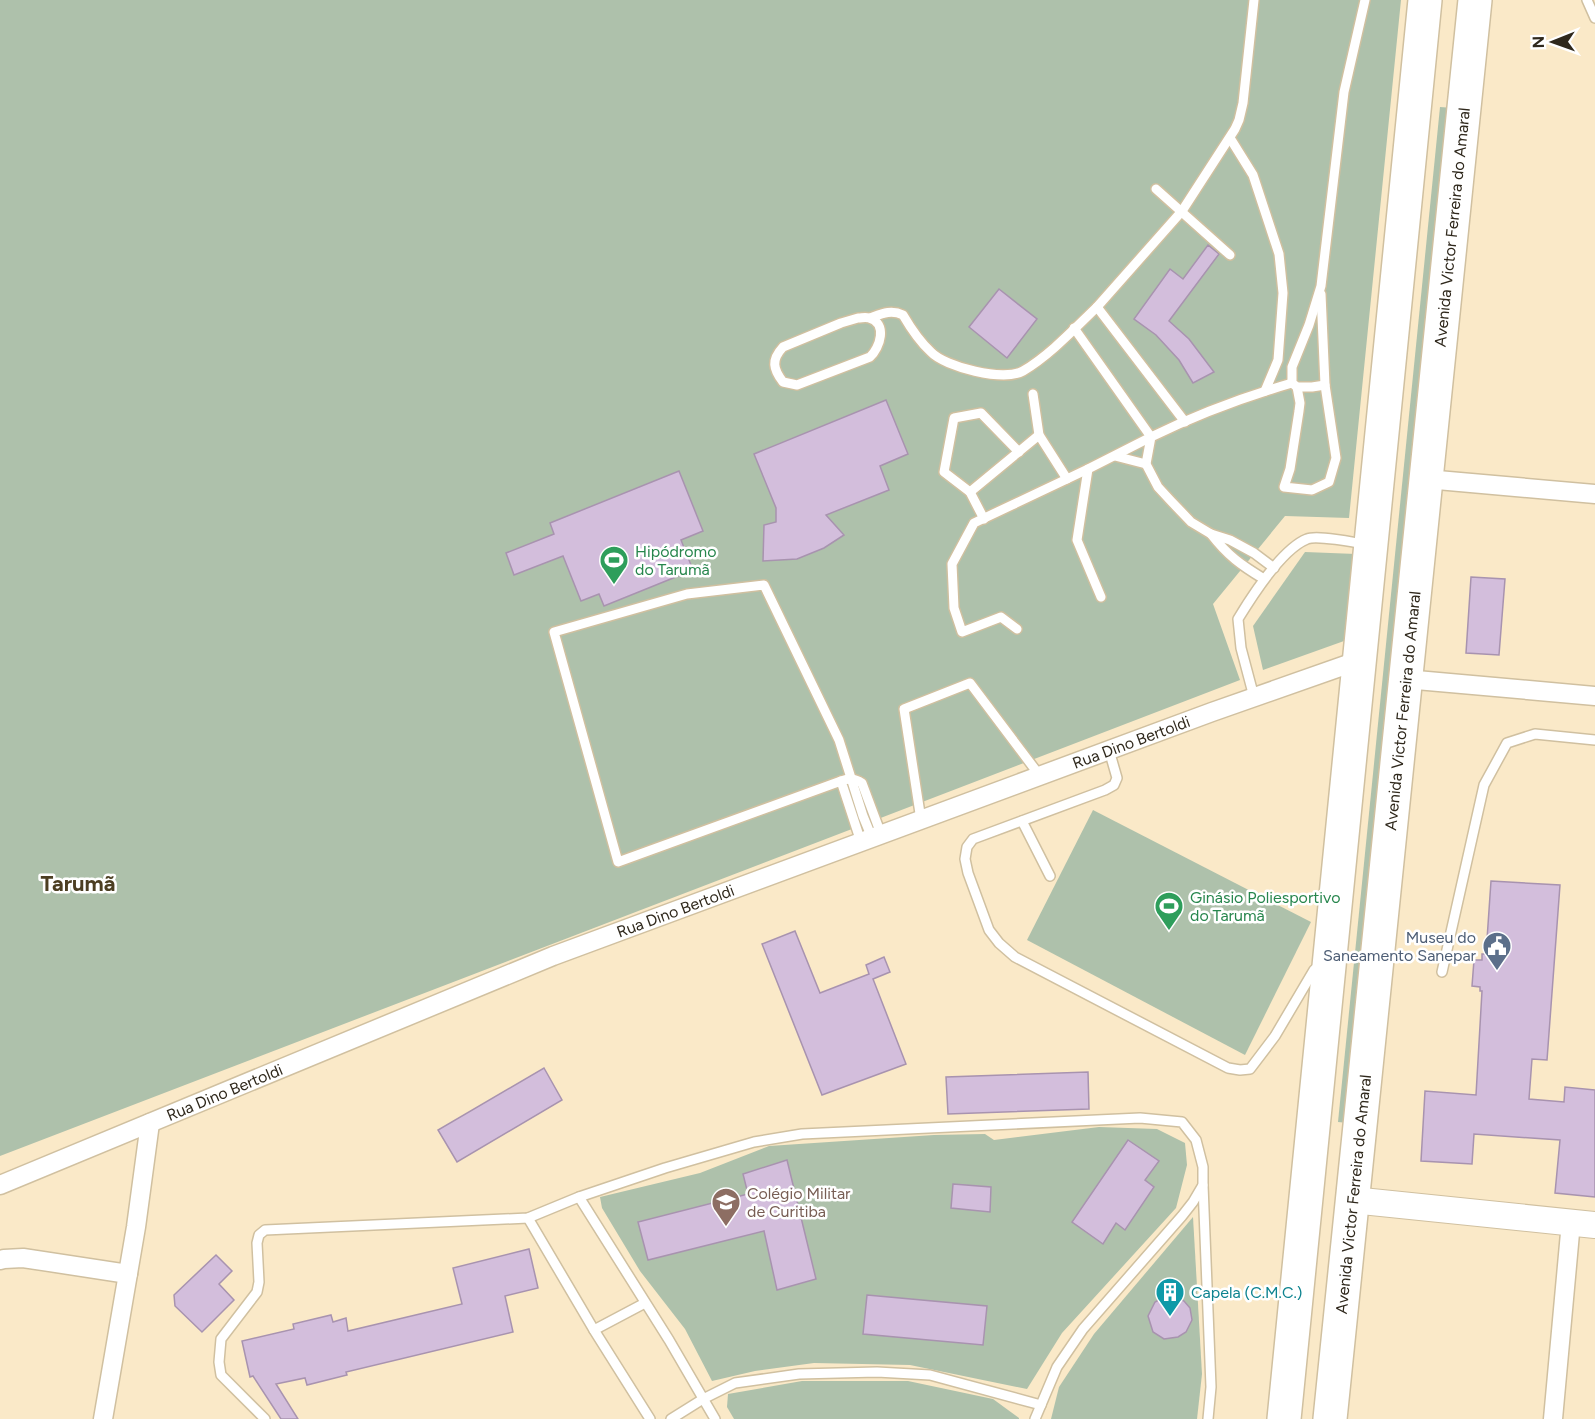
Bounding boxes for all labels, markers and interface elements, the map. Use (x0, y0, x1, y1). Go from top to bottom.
north arrow (1523, 12, 1583, 72)
text: N (1529, 36, 1548, 49)
street label: Avenida Victor Ferreira do Amaral (1430, 107, 1473, 348)
place label: Hipódromo do Tarumã (635, 542, 716, 579)
sports icon: Hipódromo do Tarumã (598, 544, 630, 586)
street label: Avenida Victor Ferreira do Amaral (1381, 590, 1424, 831)
street label: Rua Dino Bertoldi (1070, 712, 1192, 772)
district label: Tarumã (41, 870, 115, 897)
street label: Rua Dino Bertoldi (614, 880, 737, 941)
place label: Ginásio Poliesportivo do Tarumã (1190, 888, 1340, 925)
sports icon: Ginásio Poliesportivo do Tarumã (1153, 890, 1185, 932)
place label: Museu do Saneamento Sanepar (1323, 928, 1477, 965)
public building icon: Museu do Saneamento Sanepar (1481, 930, 1513, 972)
street label: Rua Dino Bertoldi (164, 1060, 285, 1125)
street label: Avenida Victor Ferreira do Amaral (1331, 1074, 1375, 1315)
place label: Colégio Militar de Curitiba (747, 1184, 851, 1221)
school or university icon: Colégio Militar de Curitiba (710, 1186, 742, 1228)
building icon: Capela (C.M.C.) (1154, 1276, 1186, 1318)
place label: Capela (C.M.C.) (1191, 1283, 1302, 1302)

